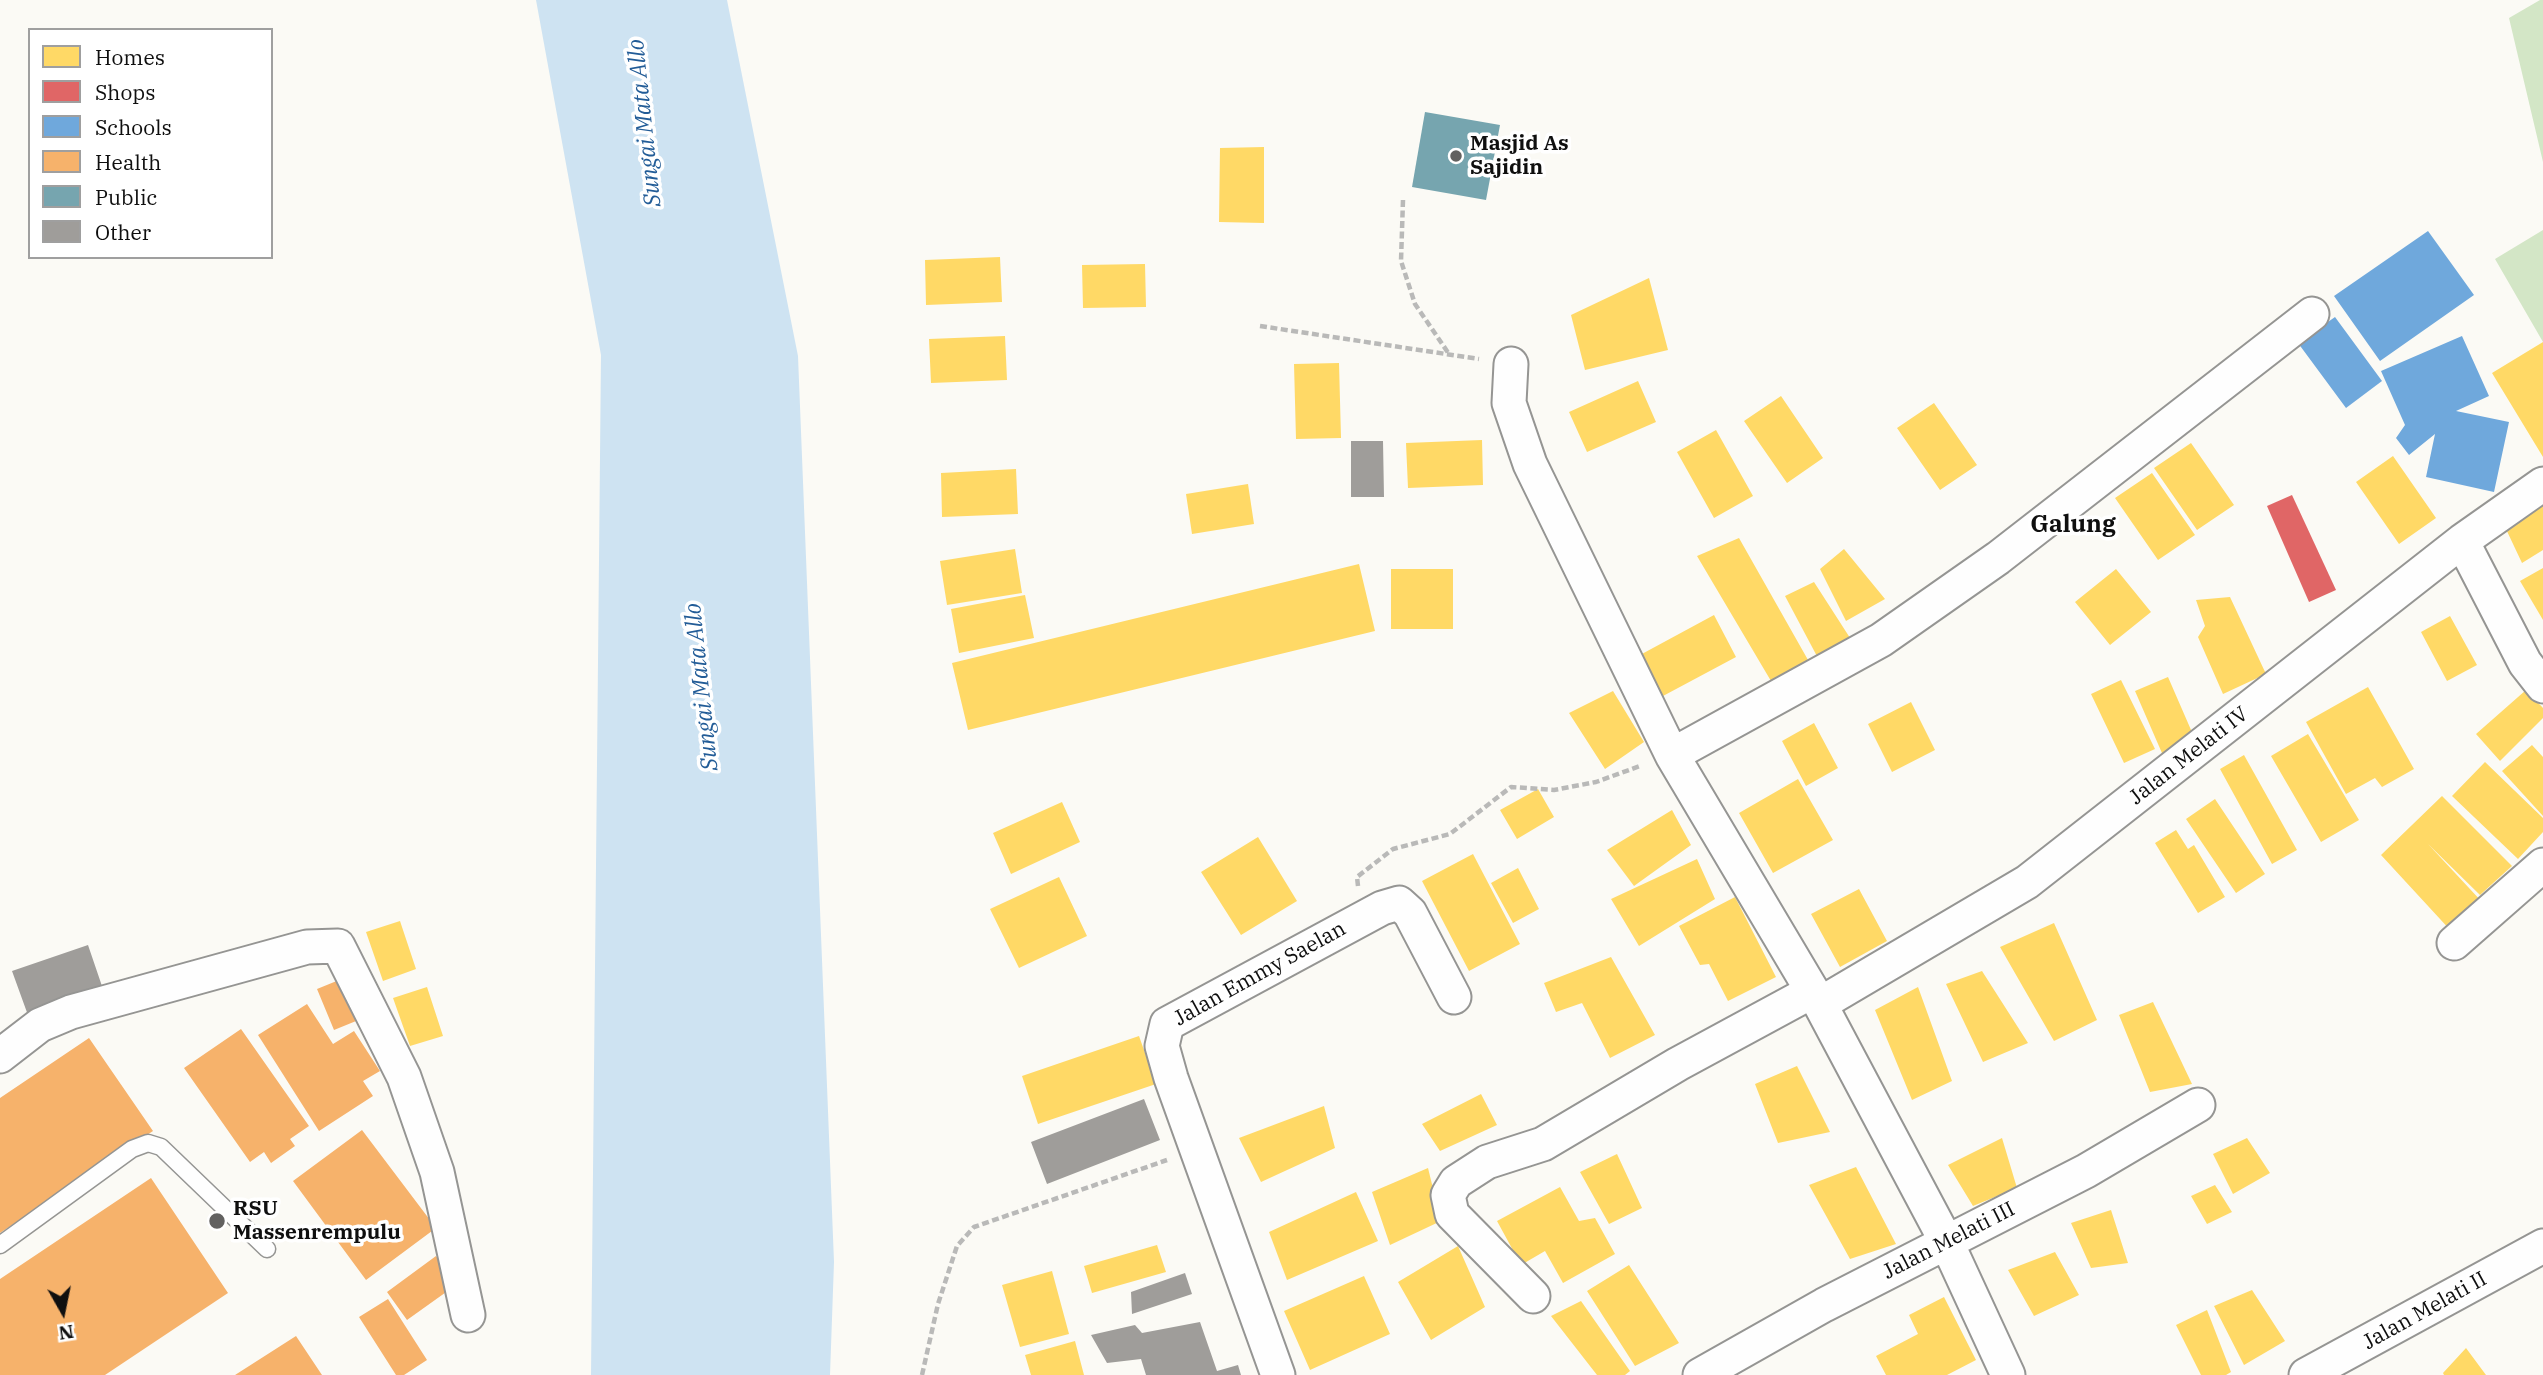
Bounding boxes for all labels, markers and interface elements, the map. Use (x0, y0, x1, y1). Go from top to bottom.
legend (28, 28, 273, 259)
water label: Sungai Mata Allo (622, 38, 668, 208)
text: Homes (95, 43, 165, 71)
text: Shops (95, 78, 155, 106)
text: Schools (95, 113, 172, 141)
place label: Masjid As Sajidin (1470, 131, 1569, 181)
text: Health (95, 148, 161, 176)
marker: Masjid As Sajidin (1448, 148, 1464, 164)
text: Public (95, 183, 157, 211)
text: Other (95, 218, 151, 246)
district label: Galung (2030, 511, 2116, 539)
water label: Sungai Mata Allo (679, 602, 725, 772)
street label: Jalan Melati IV (2124, 702, 2254, 810)
street label: Jalan Emmy Saelan (1170, 916, 1350, 1032)
place label: RSU Massenrempulu (233, 1196, 401, 1246)
street label: Jalan Melati III (1879, 1197, 2019, 1285)
marker: RSU Massenrempulu (207, 1211, 227, 1231)
street label: Jalan Melati II (2359, 1267, 2491, 1355)
north arrow (28, 1277, 98, 1347)
text: N (57, 1320, 76, 1346)

